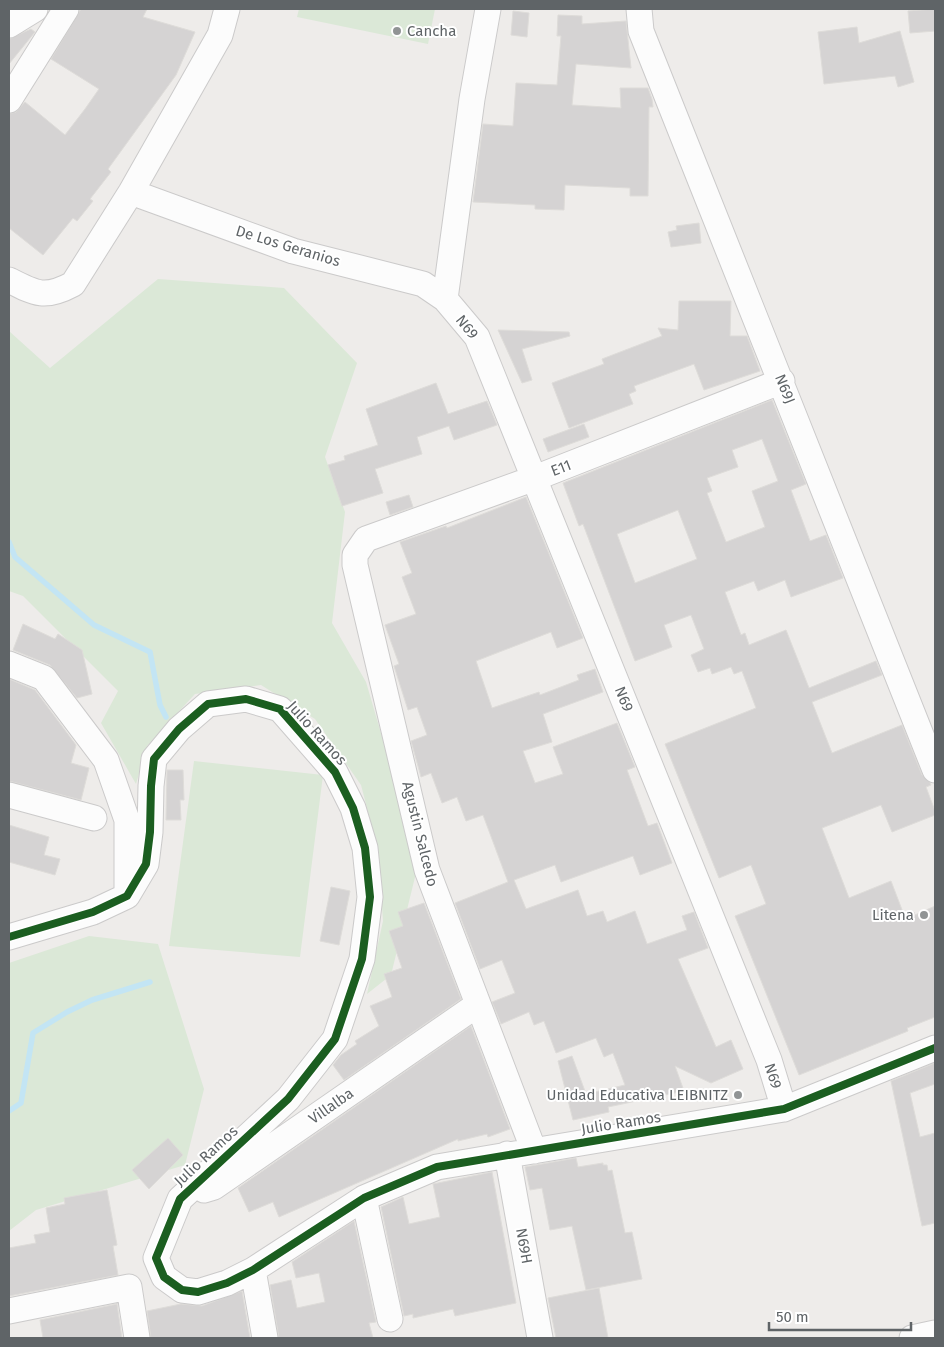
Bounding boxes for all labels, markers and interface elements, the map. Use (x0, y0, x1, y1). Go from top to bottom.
place label: Cancha (407, 22, 456, 40)
marker: Cancha (391, 25, 403, 37)
street label: De Los Geranios (233, 222, 343, 270)
street label: N69 (452, 311, 482, 343)
street label: N69J (771, 372, 799, 406)
street label: E11 (548, 456, 574, 480)
street label: N69 (611, 684, 637, 714)
street label: Julio Ramos (283, 697, 351, 769)
street label: Agustin Salcedo (398, 780, 442, 888)
place label: Litena (872, 906, 914, 924)
marker: Litena (918, 909, 930, 921)
street label: N69 (760, 1061, 786, 1091)
street label: Villalba (305, 1084, 357, 1128)
place label: Unidad Educativa LEIBNITZ (546, 1086, 728, 1104)
marker: Unidad Educativa LEIBNITZ (732, 1089, 744, 1101)
street label: Julio Ramos (580, 1108, 662, 1138)
street label: Julio Ramos (170, 1122, 242, 1190)
street label: N69H (512, 1227, 536, 1265)
scale bar (769, 1300, 912, 1332)
text: 50 m (776, 1308, 809, 1326)

